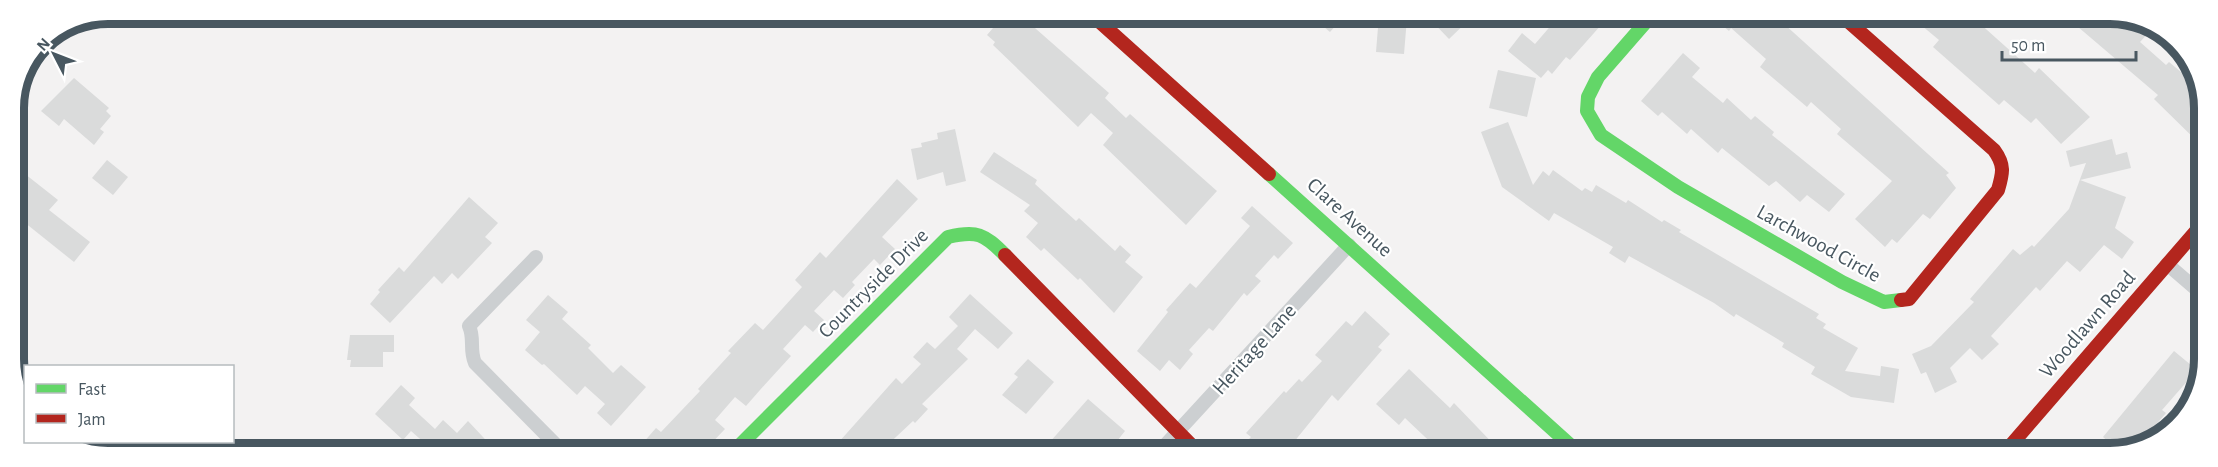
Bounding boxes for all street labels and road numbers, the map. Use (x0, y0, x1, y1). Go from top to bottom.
street label: Clare Avenue (1303, 174, 1396, 261)
street label: Larchwood Circle (1753, 201, 1884, 286)
street label: Countryside Drive (815, 225, 932, 342)
street label: Woodlawn Road (2035, 267, 2139, 382)
street label: Heritage Lane (1208, 300, 1300, 399)

